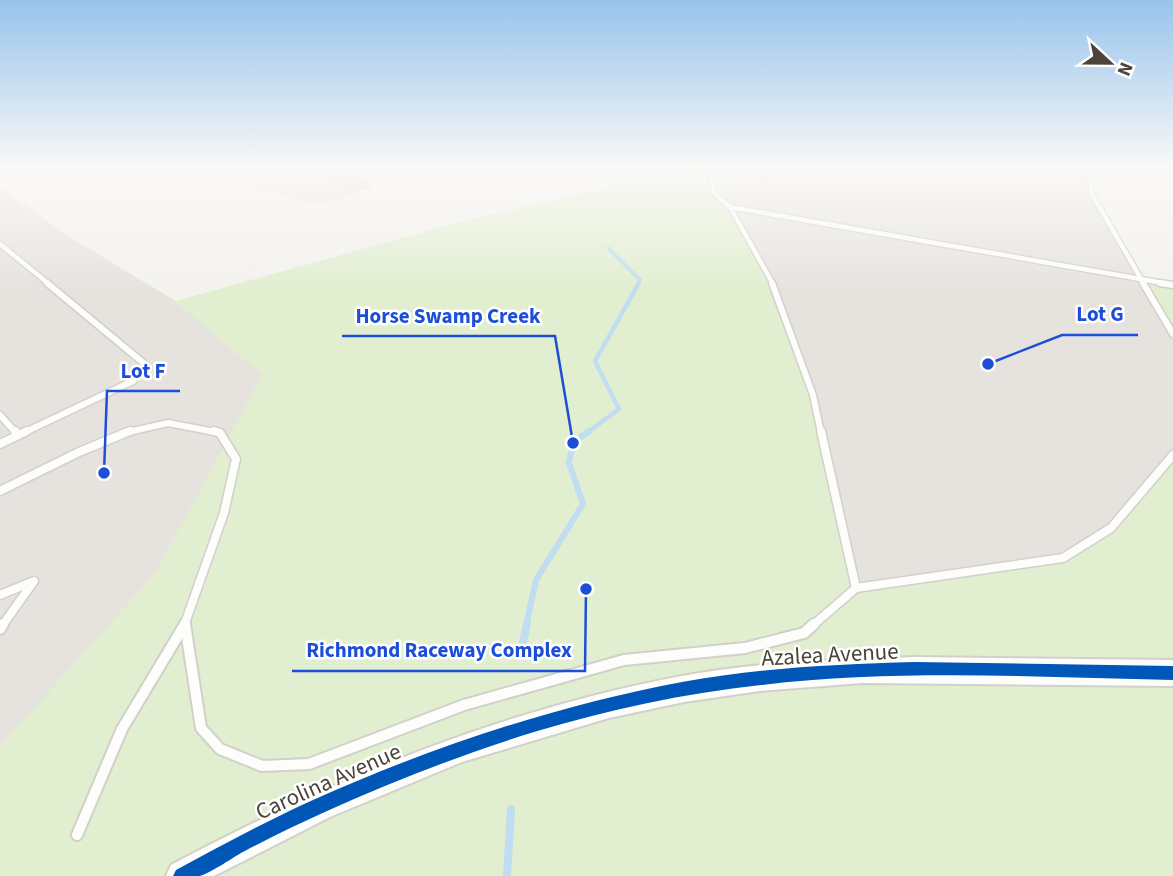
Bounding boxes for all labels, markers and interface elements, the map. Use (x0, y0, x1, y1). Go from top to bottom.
north arrow (1075, 28, 1145, 98)
text: N (1109, 58, 1139, 80)
callout: Lot G (1062, 293, 1138, 335)
callout: Horse Swamp Creek (342, 294, 555, 336)
text: Lot G (1076, 299, 1124, 329)
text: Horse Swamp Creek (355, 301, 541, 331)
callout: Lot F (107, 349, 180, 391)
text: Lot F (121, 356, 165, 386)
callout: Richmond Raceway Complex (292, 629, 585, 671)
street label: Azalea Avenue (761, 634, 899, 675)
text: Richmond Raceway Complex (306, 635, 572, 665)
street label: Carolina Avenue (250, 735, 406, 828)

